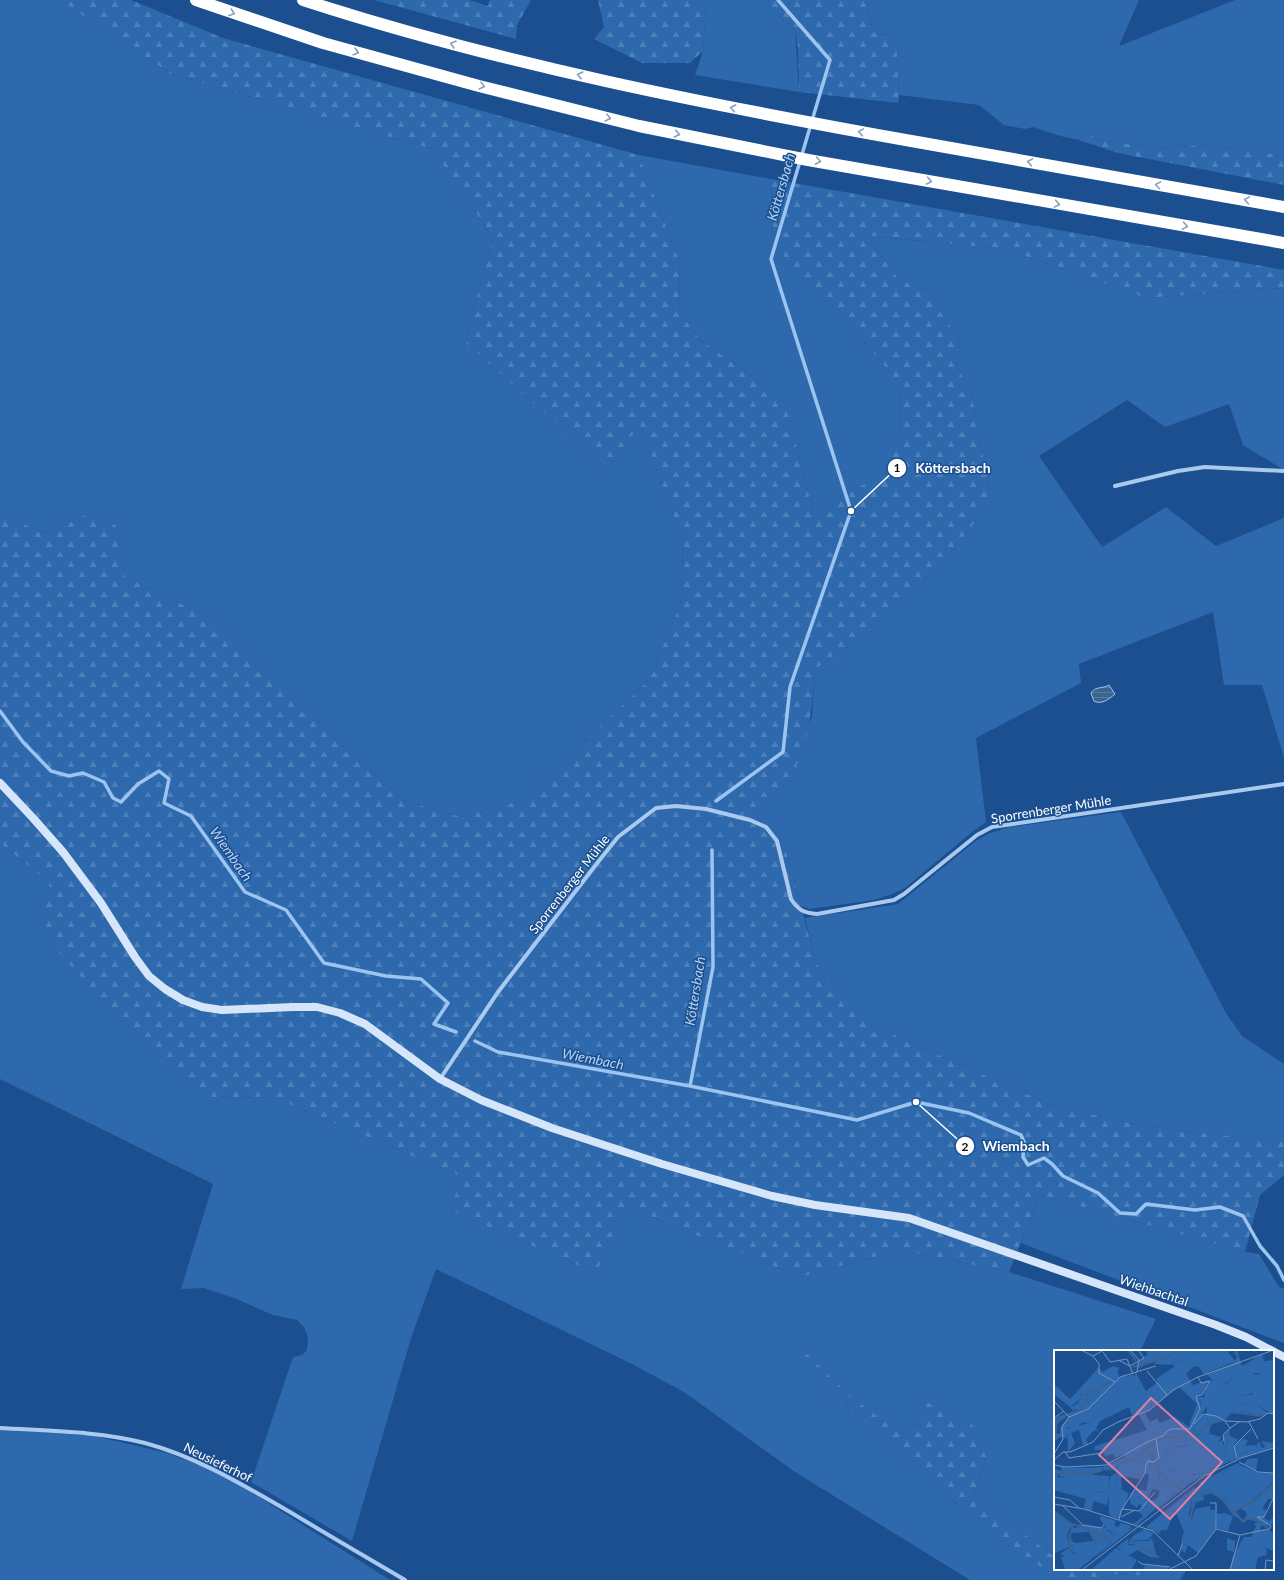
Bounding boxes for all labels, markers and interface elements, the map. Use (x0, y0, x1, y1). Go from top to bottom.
one-way arrow (229, 8, 236, 17)
one-way arrow (450, 40, 457, 49)
one-way arrow (353, 47, 360, 56)
one-way arrow (576, 72, 583, 80)
one-way arrow (479, 82, 485, 90)
one-way arrow (730, 104, 736, 113)
one-way arrow (605, 114, 611, 122)
one-way arrow (858, 128, 864, 136)
one-way arrow (674, 129, 680, 137)
water label: Köttersbach (763, 151, 798, 223)
one-way arrow (815, 157, 821, 165)
one-way arrow (1027, 158, 1033, 167)
one-way arrow (926, 177, 932, 185)
one-way arrow (1155, 181, 1161, 189)
one-way arrow (1244, 197, 1250, 205)
one-way arrow (1054, 199, 1060, 208)
one-way arrow (1182, 221, 1188, 230)
callout: Köttersbach (887, 455, 998, 481)
text: Köttersbach (915, 459, 991, 476)
text: 1 (894, 460, 901, 475)
street label: Sporrenberger Mühle (990, 792, 1112, 826)
water label: Wiembach (206, 823, 256, 884)
street label: Sporrenberger Mühle (525, 831, 613, 937)
water label: Köttersbach (681, 955, 708, 1027)
water label: Wiembach (561, 1044, 625, 1073)
callout: Wiembach (955, 1133, 1058, 1159)
text: Wiembach (982, 1137, 1050, 1154)
text: 2 (962, 1139, 969, 1154)
street label: Wiehbachtal (1117, 1271, 1191, 1309)
inset map (1054, 1350, 1274, 1570)
street label: Neusieferhof (181, 1439, 255, 1486)

